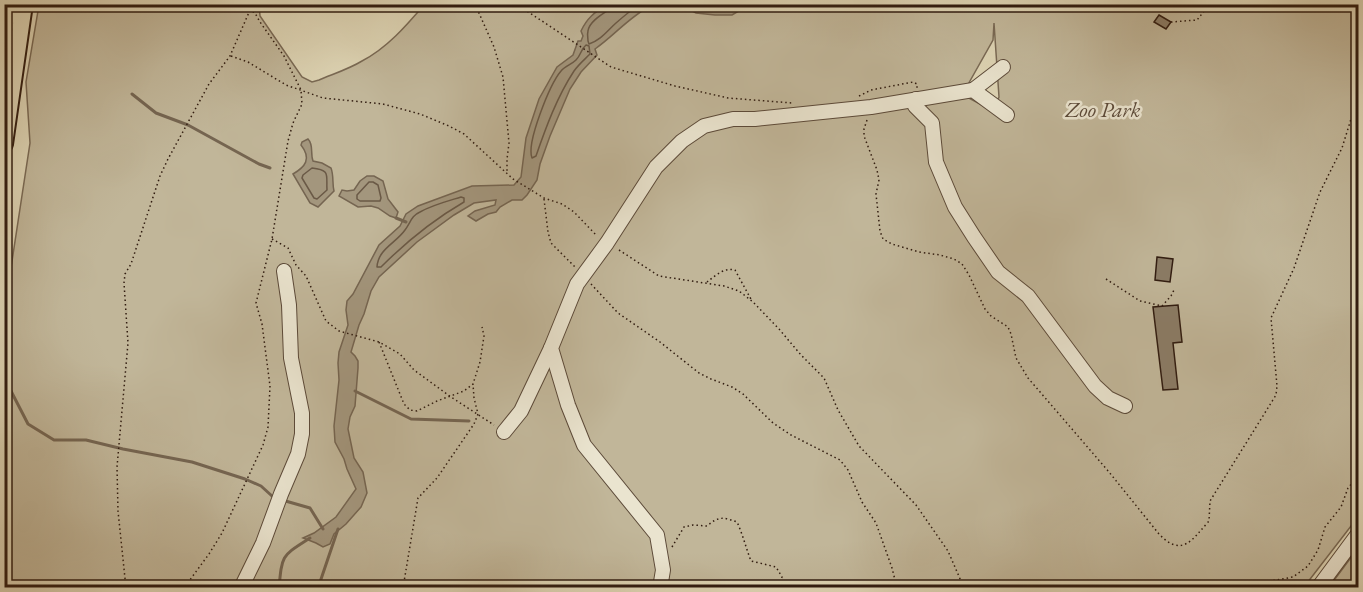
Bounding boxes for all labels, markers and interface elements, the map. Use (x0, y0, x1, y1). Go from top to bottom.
park label: Zoo Park (1064, 95, 1141, 124)

